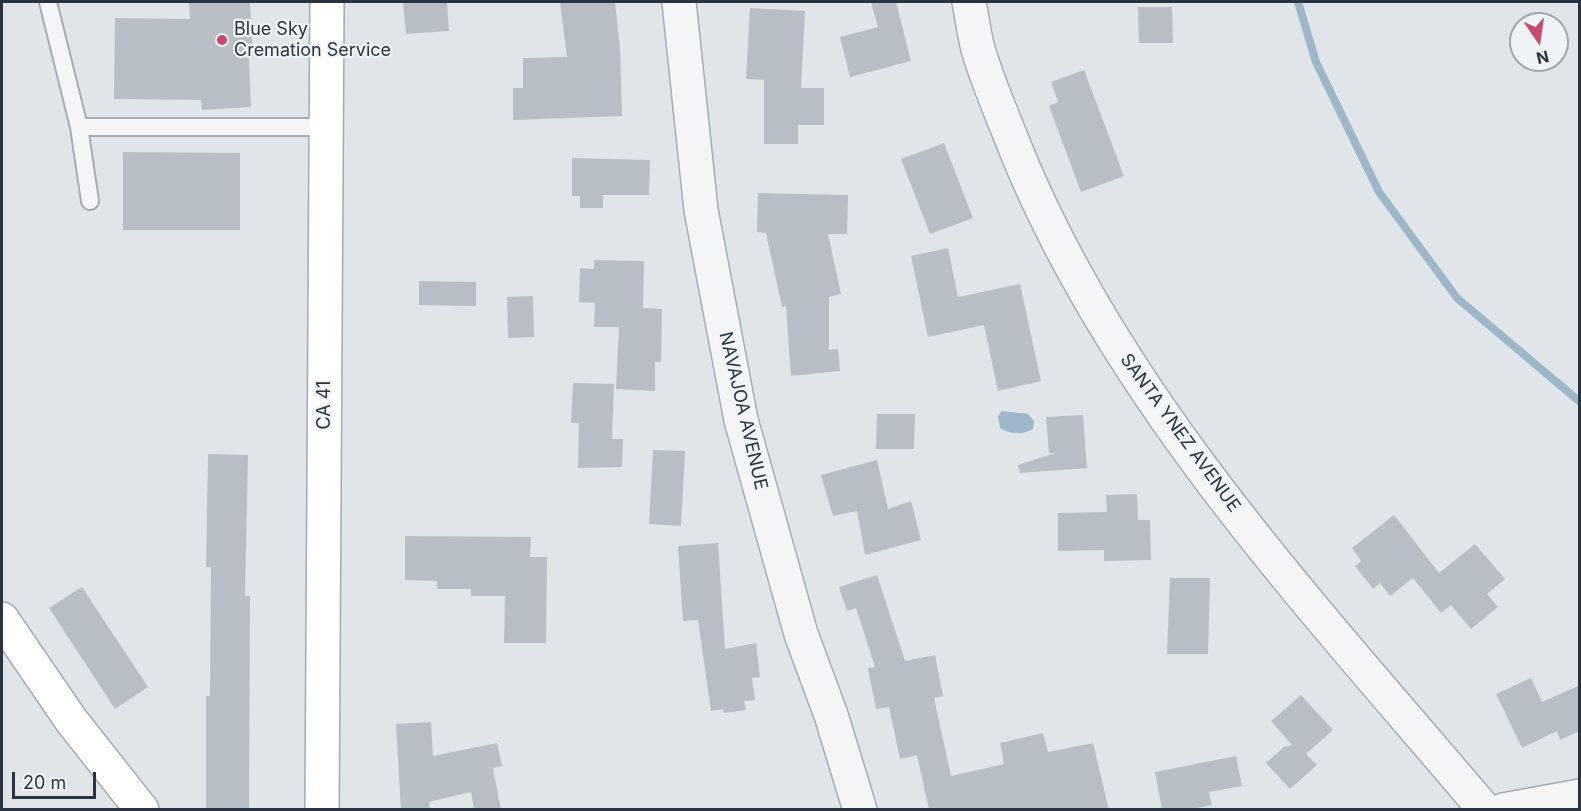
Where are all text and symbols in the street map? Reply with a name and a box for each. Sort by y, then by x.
north arrow [1509,12,1569,72]
place label: Blue Sky Cremation Service [234,19,391,62]
marker: Blue Sky Cremation Service [215,33,229,47]
text: N [1534,46,1551,69]
street label: NAVAJOA AVENUE [714,330,772,492]
street label: SANTA YNEZ AVENUE [1115,350,1245,516]
street label: CA 41 [314,381,336,429]
scale bar [15,760,99,798]
text: 20 m [23,772,66,793]

